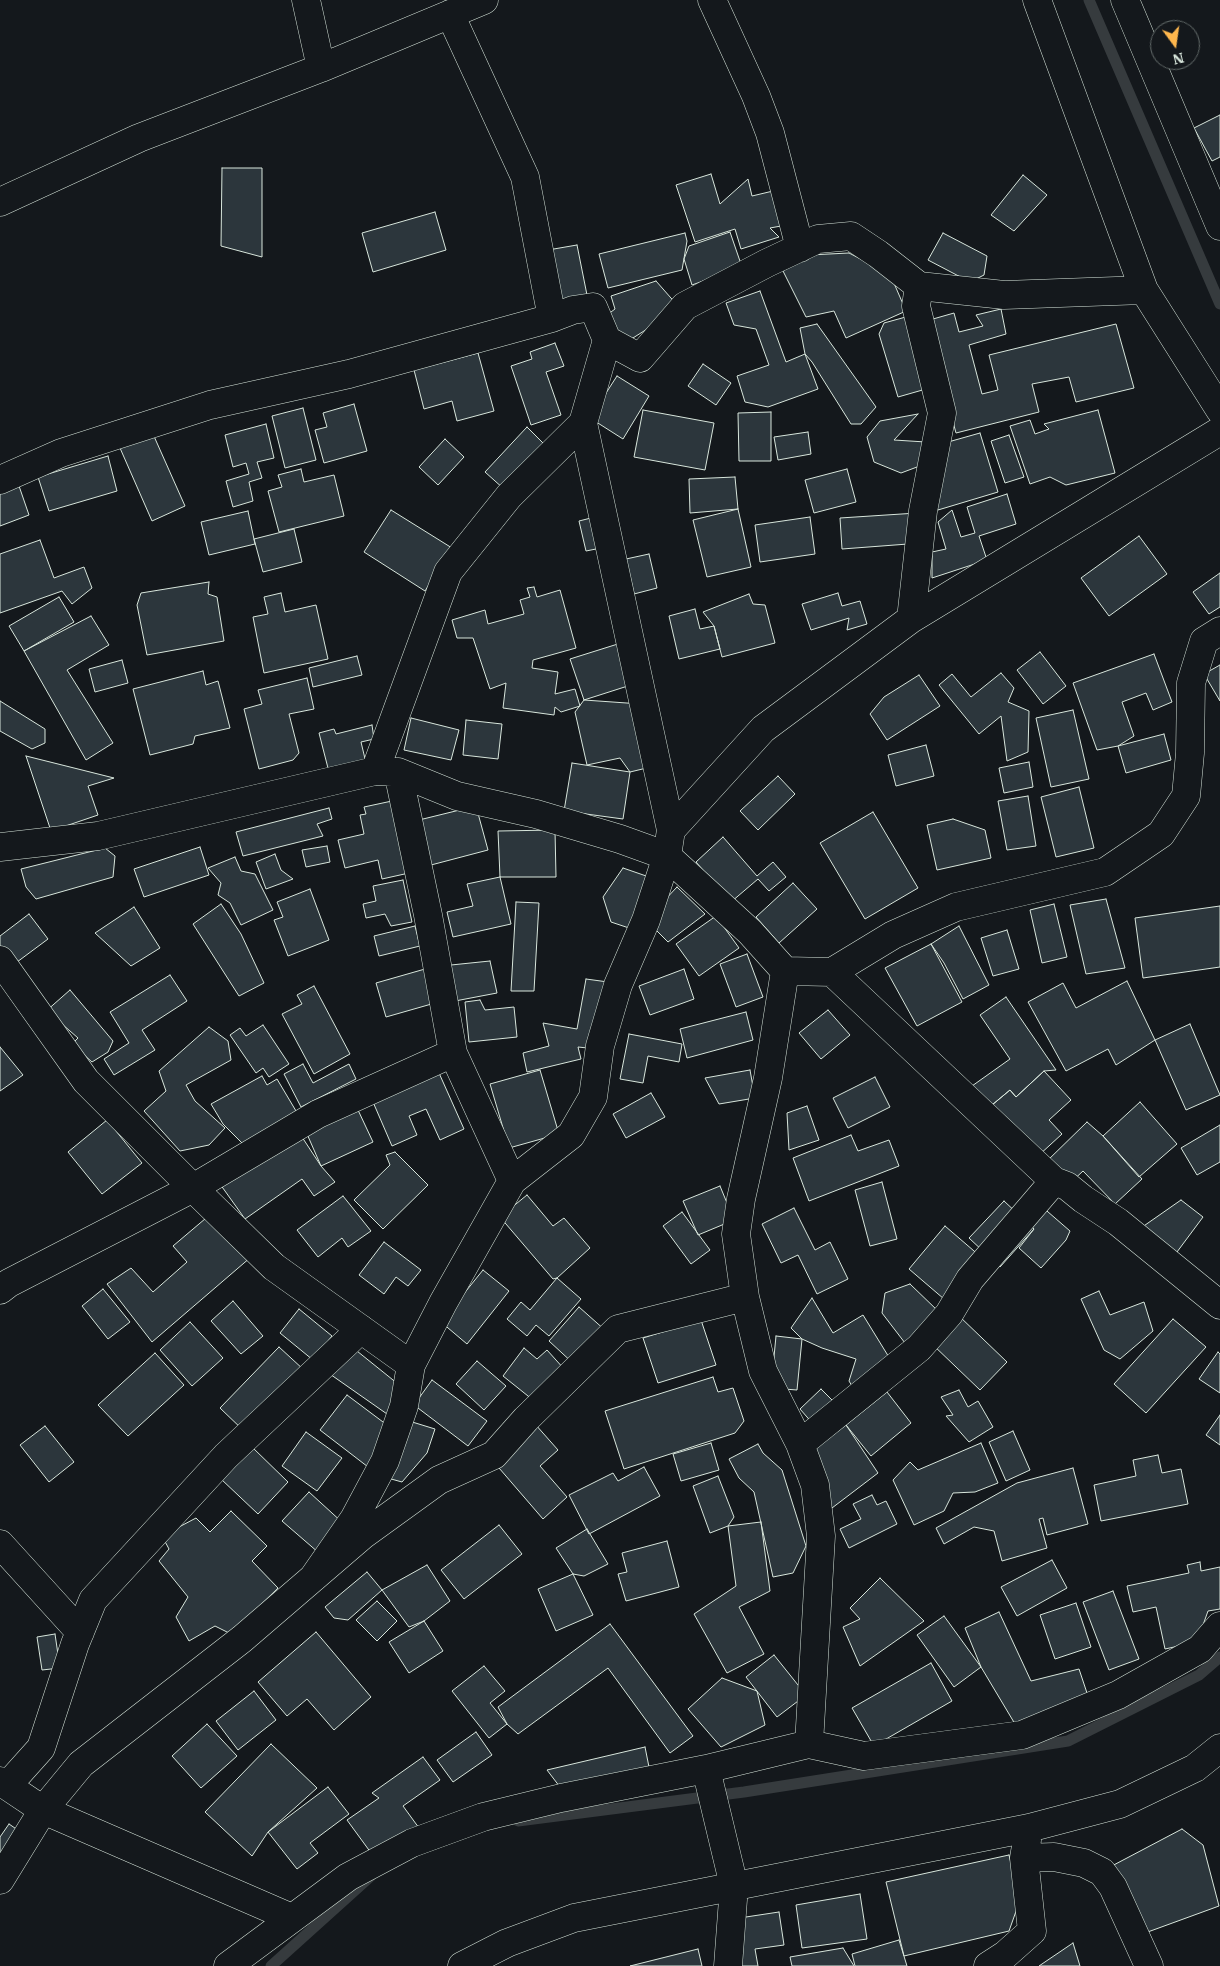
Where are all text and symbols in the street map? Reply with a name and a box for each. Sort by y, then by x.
north arrow [1150,20,1200,70]
text: N [1171,49,1186,69]

